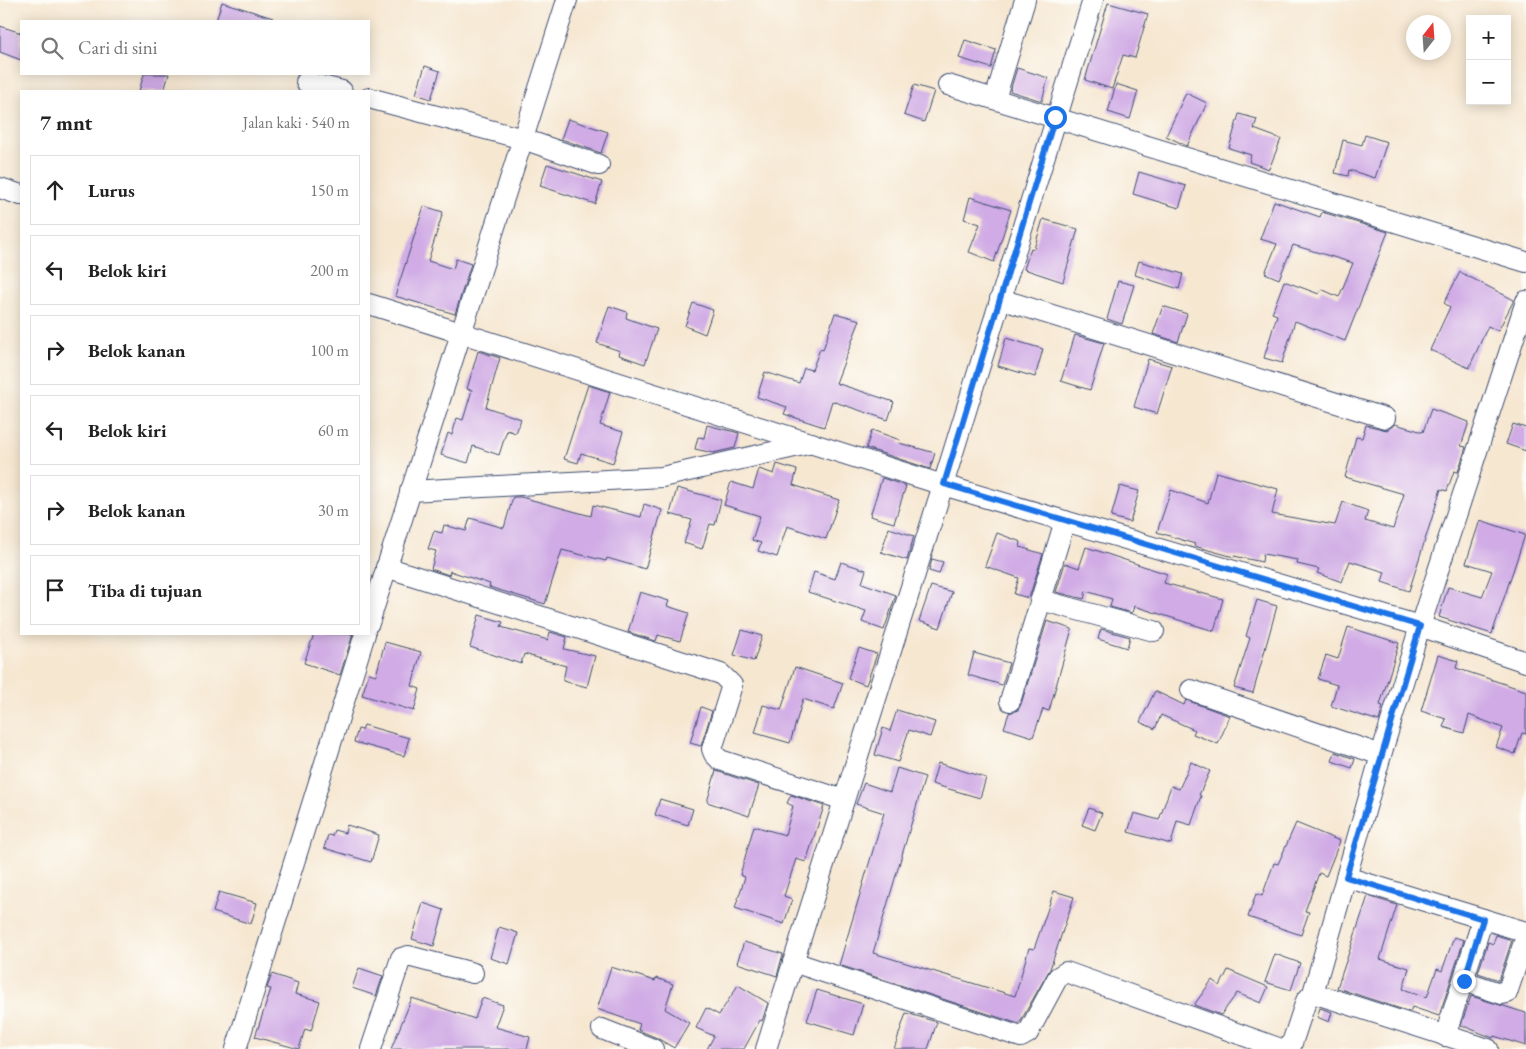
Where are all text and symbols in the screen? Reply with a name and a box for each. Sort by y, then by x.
north arrow [1406,15,1451,60]
map controls [1466,15,1511,105]
button: + [1466,15,1511,60]
search box [20,20,370,75]
icon: search [38,34,66,62]
text: Cari di sini [78,35,157,60]
button: − [1466,60,1511,105]
route start [1044,106,1067,129]
text: 7 mnt [40,109,92,136]
text: Jalan kaki · 540 m [243,112,350,133]
icon: ahead [41,176,69,204]
text: Lurus [88,178,135,203]
text: 150 m [310,180,349,201]
icon: left [41,256,69,284]
text: Belok kiri [88,258,167,283]
text: 200 m [310,260,349,281]
icon: right [41,336,69,364]
text: Belok kanan [88,338,186,363]
text: 100 m [310,340,349,361]
icon: left [41,416,69,444]
text: Belok kiri [88,418,167,443]
text: 60 m [318,420,349,441]
icon: right [41,496,69,524]
text: Belok kanan [88,498,186,523]
text: 30 m [318,500,349,521]
icon: arrive [41,576,69,604]
text: Tiba di tujuan [88,578,202,603]
route end [1453,970,1476,993]

